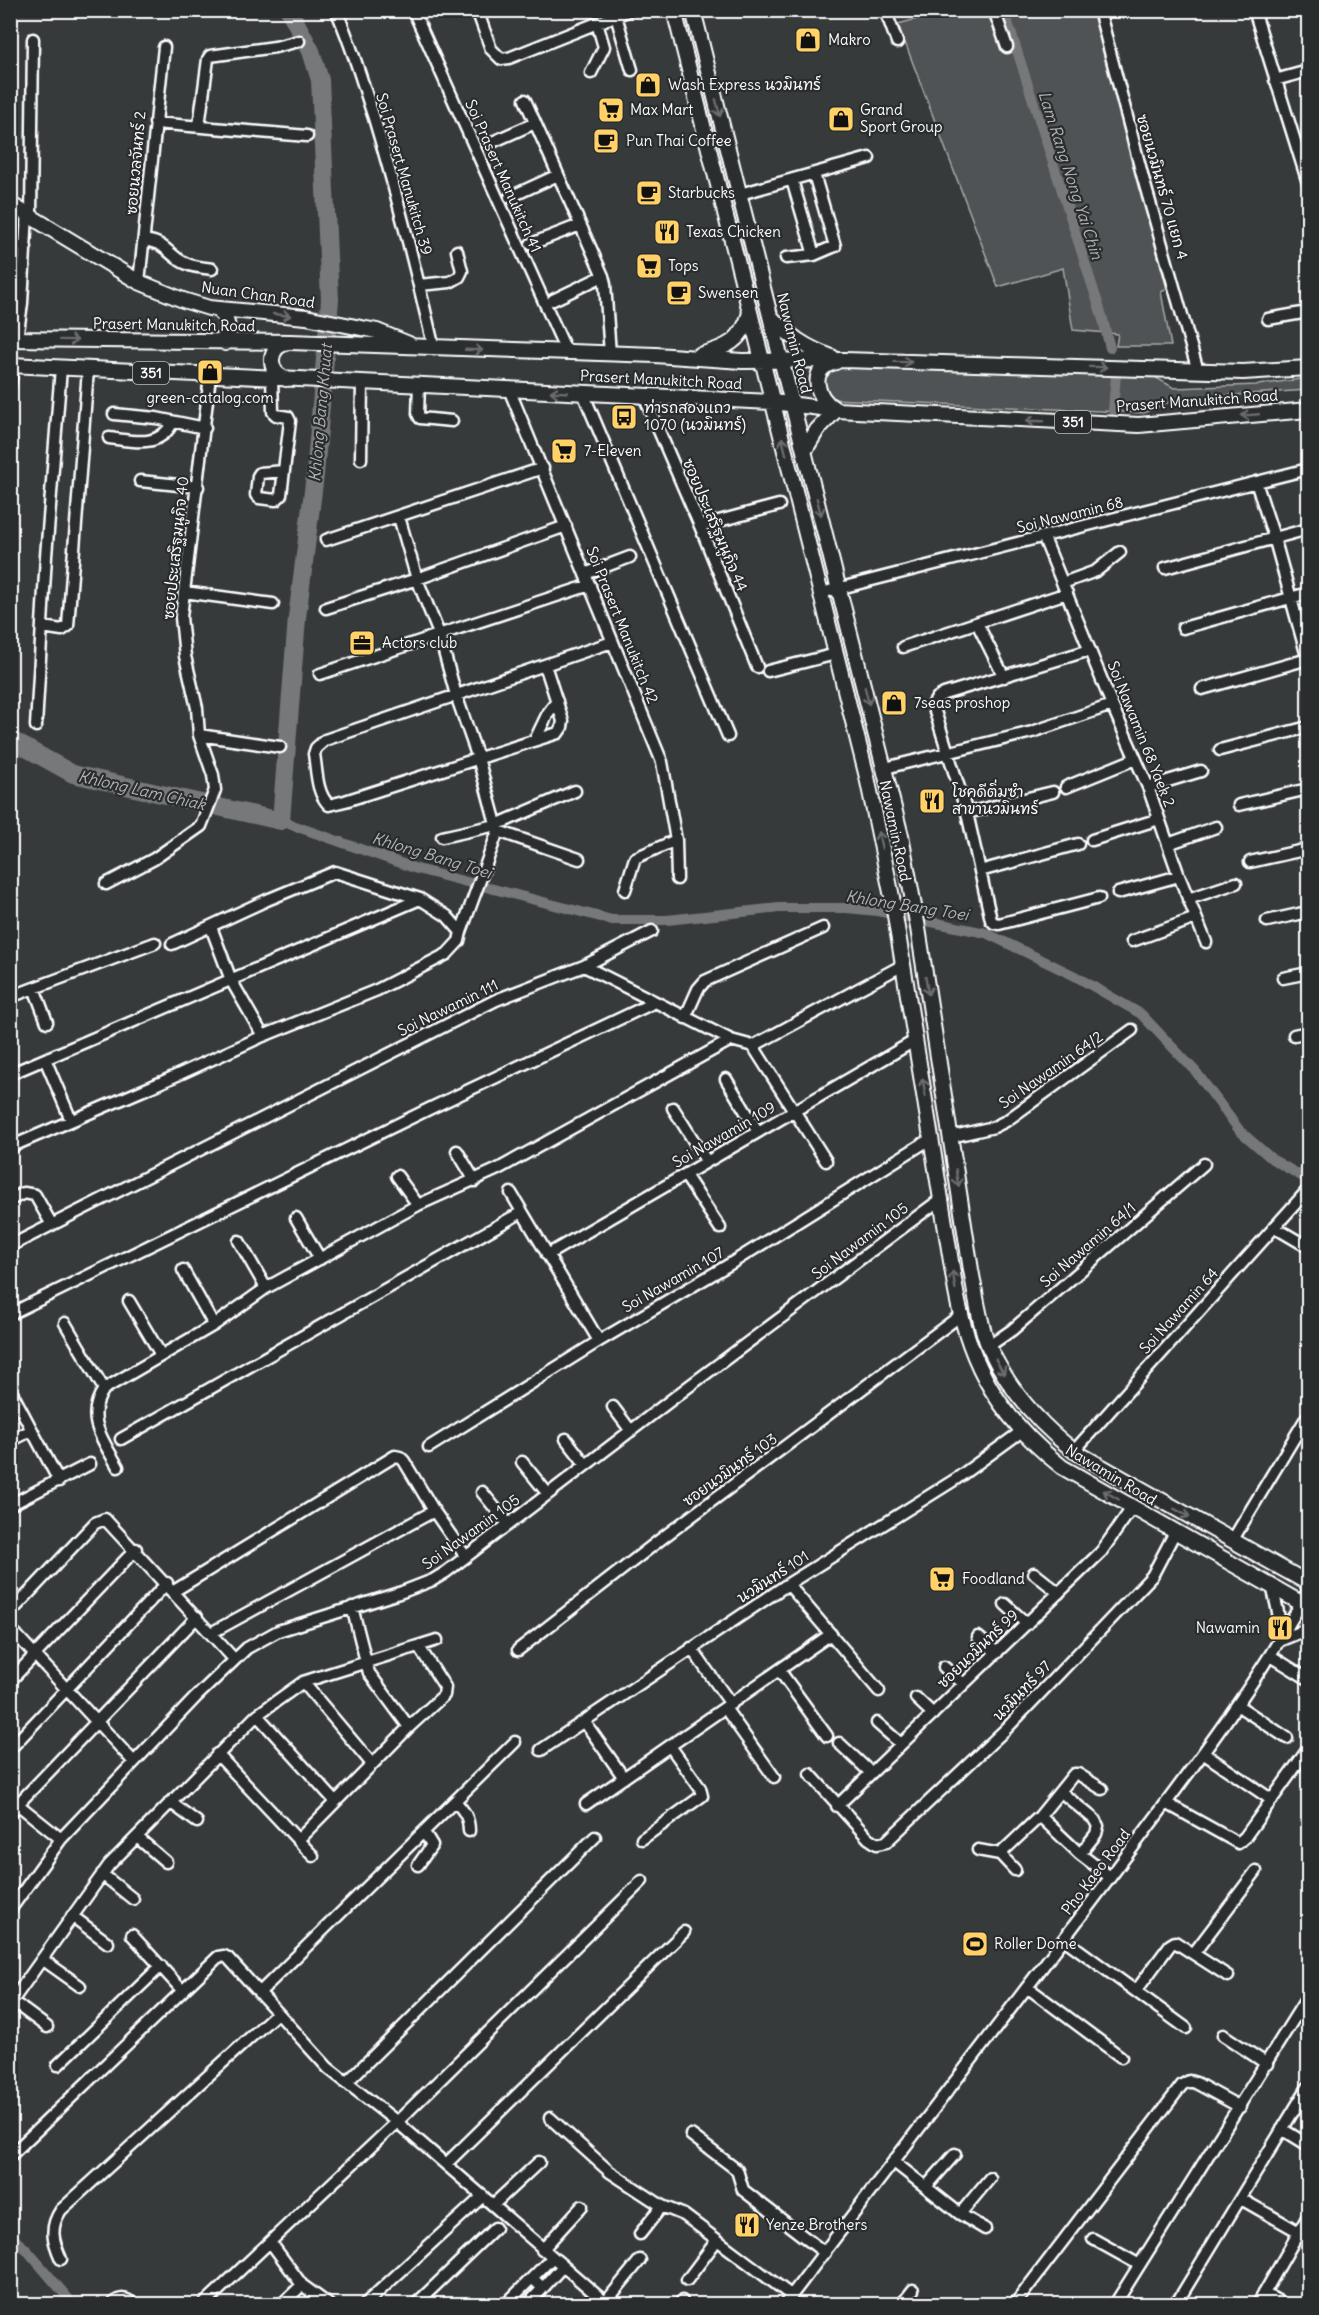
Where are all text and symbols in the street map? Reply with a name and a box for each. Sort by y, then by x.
shop icon: Makro [793,25,823,55]
place label: Makro [828,30,871,49]
shop icon: Wash Express นวมินทร์ [633,70,663,100]
place label: Wash Express นวมินทร์ [668,75,822,94]
water label: Lam Rang Nong Yai Chin [1034,88,1108,262]
street label: Soi Prasert Manukitch 39 [372,91,437,257]
supermarket icon: Max Mart [596,95,626,125]
street label: Soi Prasert Manukitch 41 [461,96,546,255]
one-way arrow [713,98,724,117]
place label: Max Mart [630,100,693,119]
place label: Grand Sport Group [860,100,943,136]
shop icon: Grand Sport Group [826,104,856,134]
street label: ซอยนวลจันทร์ 2 [122,110,150,216]
street label: ซอยนวมินทร์ 70 แยก 4 [1133,112,1192,262]
cafe icon: Pun Thai Coffee [591,126,621,156]
place label: Pun Thai Coffee [626,131,732,150]
cafe icon: Starbucks [634,178,664,208]
place label: Starbucks [668,183,735,202]
restaurant icon: Texas Chicken [652,217,682,247]
place label: Texas Chicken [686,222,781,241]
supermarket icon: Tops [634,251,664,281]
place label: Tops [668,256,699,275]
street label: Nuan Chan Road [200,277,316,312]
cafe icon: Swensen [664,278,694,308]
place label: Swensen [698,283,759,302]
street label: Nawamin Road [773,291,816,395]
one-way arrow [272,310,292,321]
street label: Prasert Manukitch Road [93,314,255,335]
one-way arrow [58,334,78,346]
water label: Khlong Bang Khuat [304,341,336,483]
one-way arrow [463,344,483,355]
one-way arrow [892,356,912,368]
shop icon: green-catalog.com [195,357,225,387]
one-way arrow [1087,361,1107,373]
road number: 351 [133,362,169,384]
street label: Prasert Manukitch Road [579,366,743,393]
street label: Prasert Manukitch Road [1115,385,1279,416]
one-way arrow [549,386,569,397]
place label: green-catalog.com [146,388,274,407]
place label: ท่ารถสองแถว 1070 (นวมินทร์) [644,398,746,434]
bus stop icon: ท่ารถสองแถว 1070 (นวมินทร์) [609,402,639,432]
one-way arrow [1241,410,1261,421]
road number: 351 [1055,411,1091,433]
one-way arrow [1025,415,1045,426]
supermarket icon: 7-Eleven [549,436,579,466]
one-way arrow [778,437,789,456]
place label: 7-Eleven [584,441,642,460]
street label: ซอยประเสริฐมนูกิจ 44 [677,455,752,595]
street label: ซอยประเสริฐมนูกิจ 40 [159,475,194,621]
street label: Soi Nawamin 68 [1015,492,1125,537]
one-way arrow [813,497,825,516]
street label: Soi Prasert Manukitch 42 [582,544,663,706]
office icon: Actors club [347,628,377,658]
place label: Actors club [382,633,457,652]
street label: Soi Nawamin 68 Yaek 2 [1103,658,1179,810]
one-way arrow [861,686,873,705]
shop icon: 7seas proshop [879,688,909,718]
place label: 7seas proshop [914,693,1010,712]
water label: Khlong Lam Chiak [76,766,209,815]
street label: Nawamin Road [875,778,916,883]
place label: โชคดีติ่มซำ สาขานวมินทร์ [952,779,1039,818]
restaurant icon: โชคดีติ่มซำ สาขานวมินทร์ [917,786,947,816]
water label: Khlong Bang Toei [370,827,496,883]
one-way arrow [874,831,885,850]
water label: Khlong Bang Toei [844,885,972,925]
street label: Soi Nawamin 111 [394,975,501,1040]
one-way arrow [921,975,932,995]
street label: Soi Nawamin 64/2 [995,1027,1106,1113]
one-way arrow [918,1078,929,1097]
street label: Soi Nawamin 109 [669,1097,779,1172]
one-way arrow [952,1168,963,1188]
street label: Soi Nawamin 105 [808,1198,912,1283]
street label: Soi Nawamin 64/1 [1036,1198,1139,1291]
street label: Soi Nawamin 107 [618,1243,727,1316]
street label: Soi Nawamin 64 [1135,1264,1222,1358]
one-way arrow [949,1270,960,1290]
one-way arrow [995,1358,1007,1375]
street label: ซอยนวมินทร์ 103 [679,1429,781,1510]
street label: Nawamin Road [1062,1440,1160,1509]
one-way arrow [1103,1489,1120,1501]
street label: Soi Nawamin 105 [418,1490,523,1573]
one-way arrow [1173,1507,1190,1519]
street label: นวมินทร์ 101 [733,1546,812,1607]
supermarket icon: Foodland [927,1564,957,1594]
place label: Foodland [962,1569,1025,1588]
street label: ซอยนวมินทร์ 99 [933,1605,1022,1692]
restaurant icon: Nawamin [1265,1613,1295,1643]
place label: Nawamin [1196,1618,1260,1637]
street label: นวมินทร์ 97 [988,1657,1055,1725]
street label: Pho Kaeo Road [1057,1825,1134,1918]
sports icon: Roller Dome [960,1929,990,1959]
place label: Roller Dome [994,1934,1077,1953]
restaurant icon: Yenze Brothers [732,2210,762,2240]
place label: Yenze Brothers [766,2215,868,2234]

